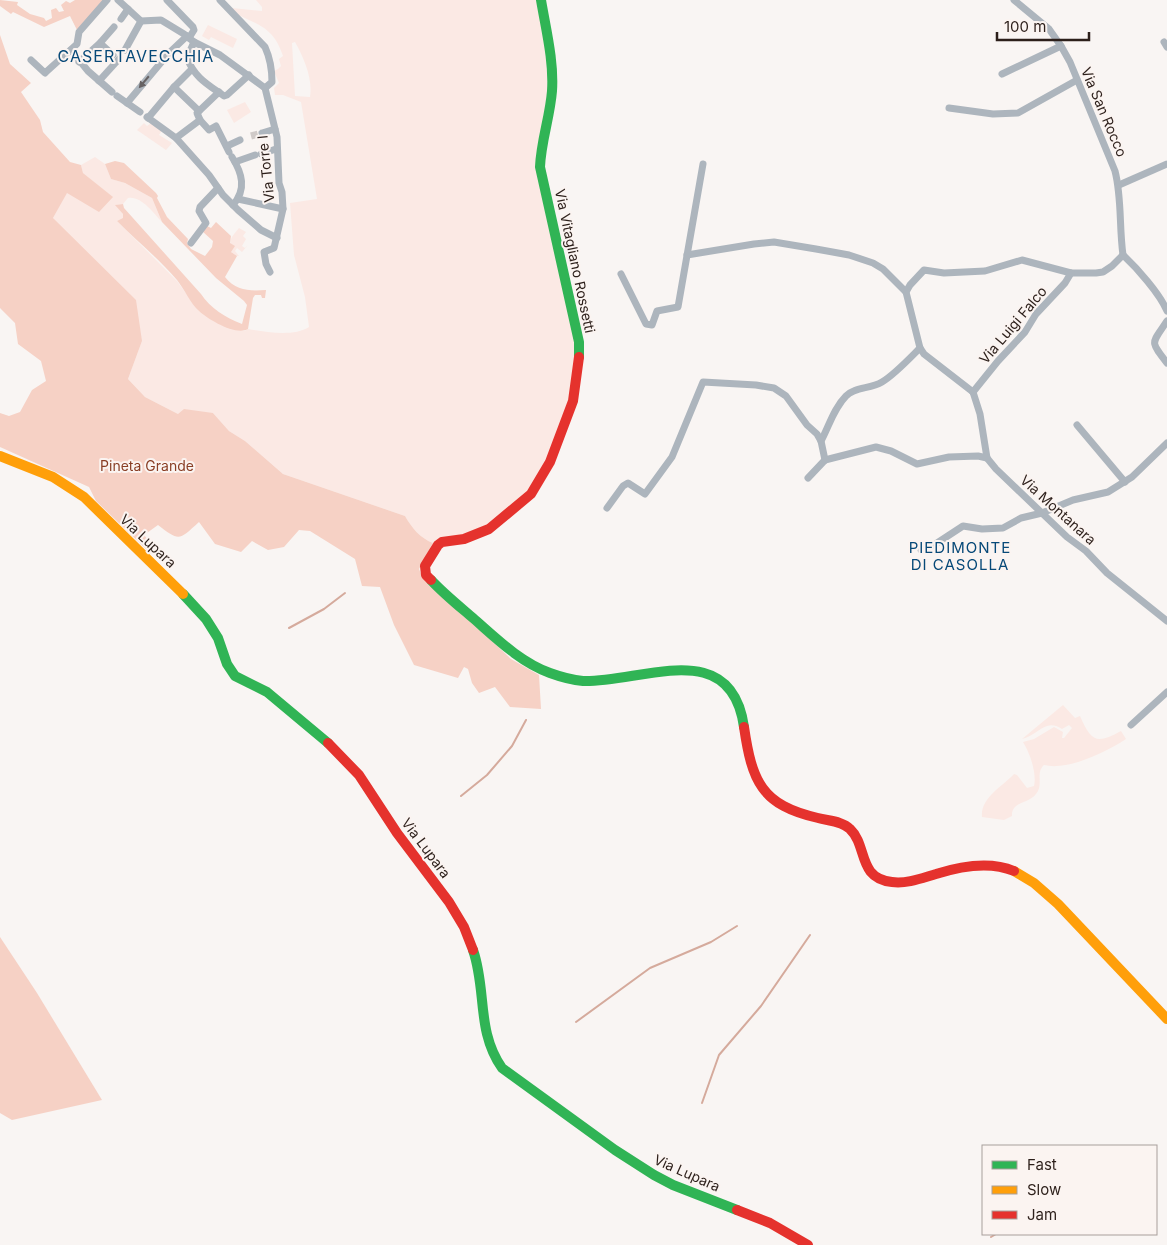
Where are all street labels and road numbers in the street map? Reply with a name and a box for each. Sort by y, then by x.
street label: Via San Rocco [1078,65,1131,159]
street label: Via Torre I [254,135,277,204]
street label: Via Vitagliano Rossetti [552,187,599,334]
street label: Via Luigi Falco [975,282,1050,367]
street label: Via Montanara [1017,471,1100,548]
street label: Via Lupara [117,510,180,571]
street label: Via Lupara [398,814,454,881]
street label: Via Lupara [651,1150,723,1195]

